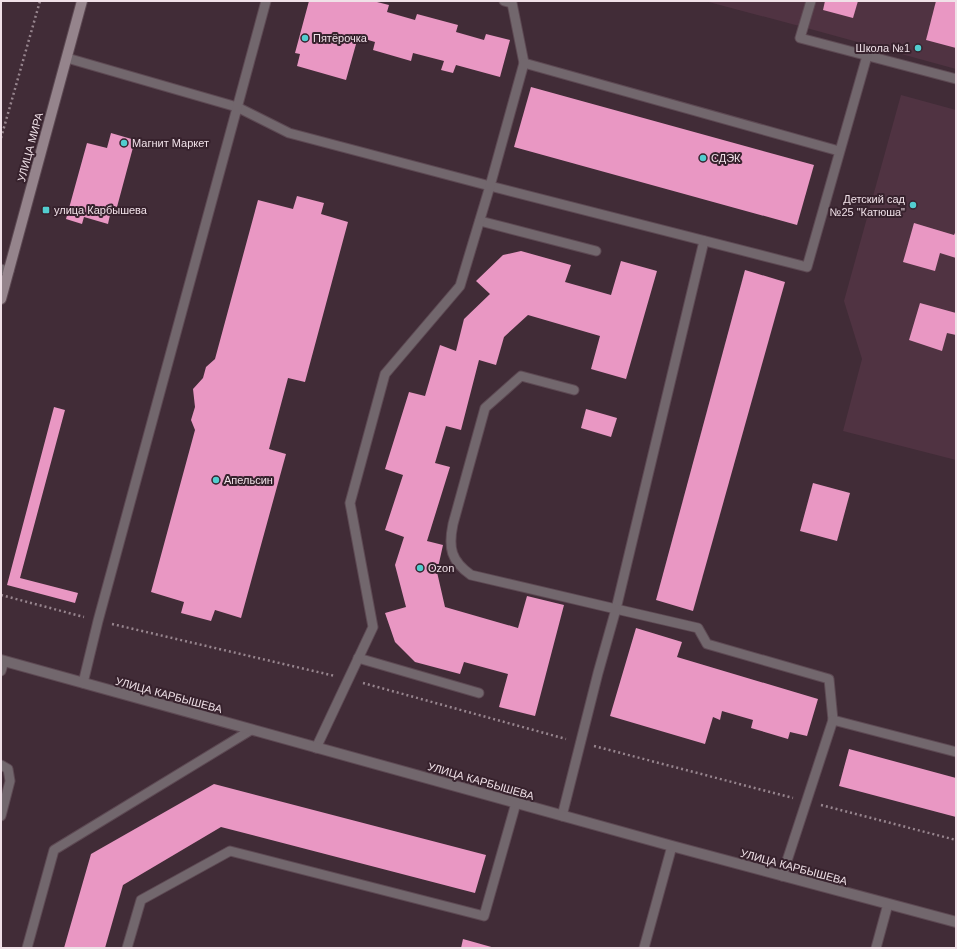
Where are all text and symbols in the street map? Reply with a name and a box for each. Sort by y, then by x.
place label: Пятёрочка [313,32,368,44]
marker: Пятёрочка [300,33,310,43]
place label: Школа №1 [856,42,910,54]
marker: Школа №1 [913,43,923,53]
street label: УЛИЦА МИРА [15,110,45,183]
place label: Магнит Маркет [132,137,209,149]
marker: Магнит Маркет [119,138,129,148]
place label: СДЭК [711,152,741,164]
marker: СДЭК [698,153,708,163]
place label: Детский сад №25 "Катюша" [830,193,906,218]
marker: Детский сад №25 "Катюша" [908,200,918,210]
place label: улица Карбышева [54,204,148,216]
marker: улица Карбышева [41,205,51,215]
place label: Апельсин [224,474,273,486]
marker: Апельсин [211,475,221,485]
place label: Ozon [428,562,454,574]
marker: Ozon [415,563,425,573]
street label: УЛИЦА КАРБЫШЕВА [114,675,224,715]
street label: УЛИЦА КАРБЫШЕВА [426,760,536,802]
street label: УЛИЦА КАРБЫШЕВА [739,847,849,887]

